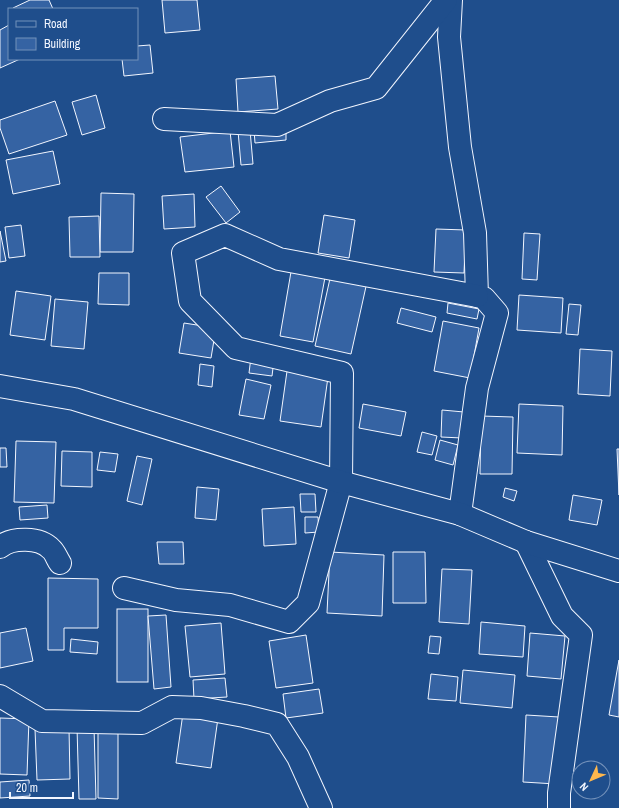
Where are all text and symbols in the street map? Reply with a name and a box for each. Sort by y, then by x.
legend [8,8,138,60]
text: Road [44,16,68,32]
text: Building [44,36,81,52]
north arrow [571,760,611,800]
scale bar [10,774,73,800]
text: 20 m [16,780,38,796]
text: N [577,780,591,794]

